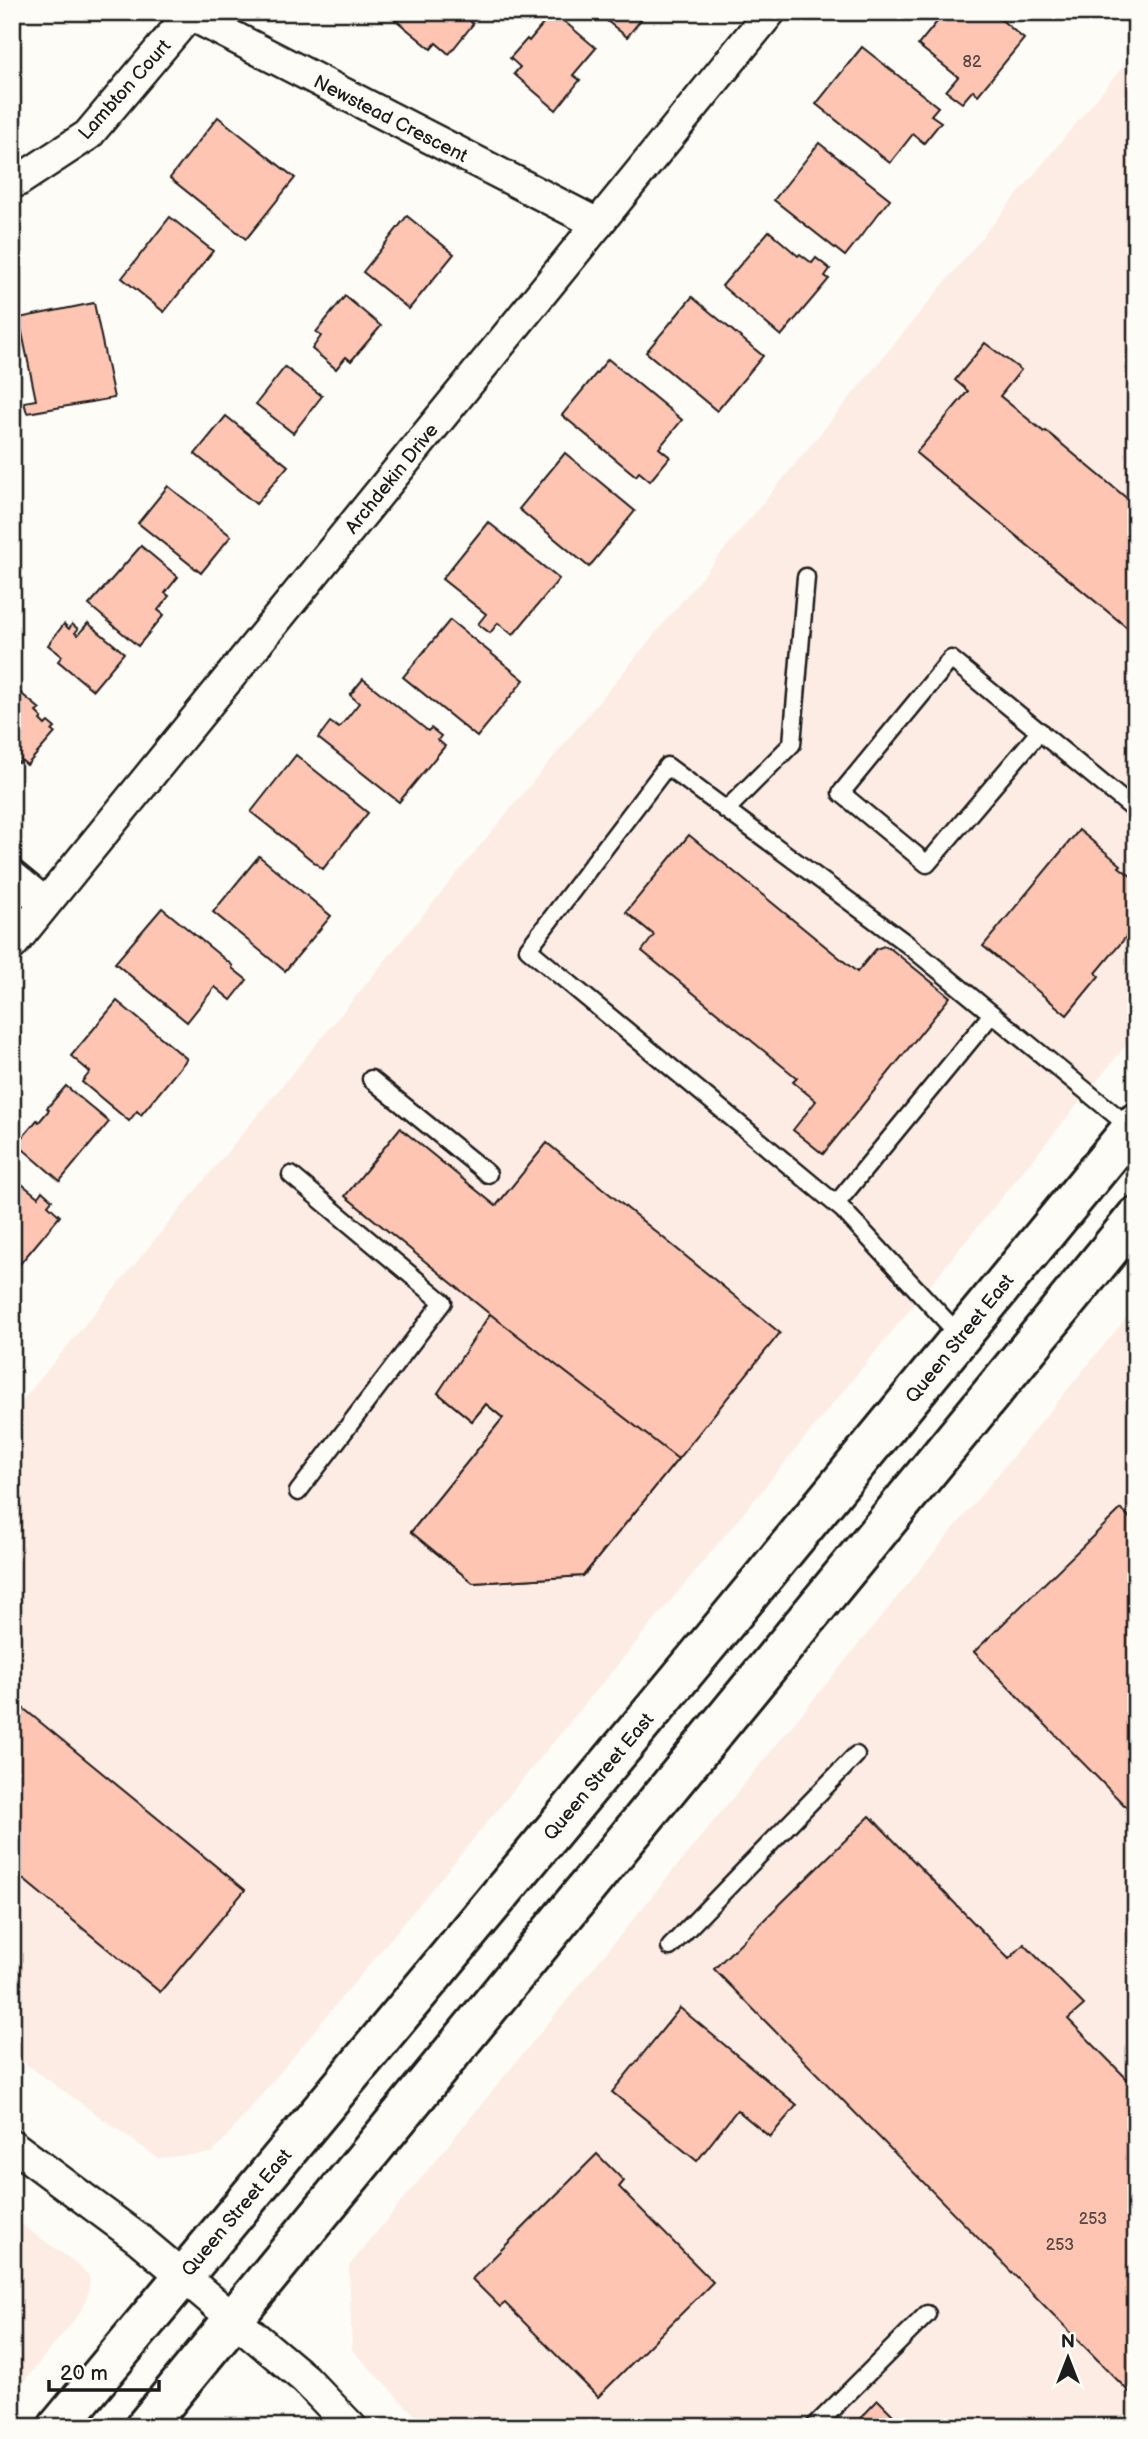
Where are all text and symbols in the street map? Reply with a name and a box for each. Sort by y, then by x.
street label: Lambton Court [74,35,176,145]
house number: 82 [963,53,982,72]
street label: Newstead Crescent [310,71,471,168]
street label: Archdekin Drive [341,419,444,539]
street label: Queen Street East [901,1270,1019,1408]
street label: Queen Street East [539,1708,659,1845]
street label: Queen Street East [177,2144,297,2281]
house number: 253 [1079,2210,1107,2229]
house number: 253 [1046,2236,1074,2255]
north arrow [1032,2324,1102,2394]
text: N [1061,2331,1075,2354]
scale bar [49,2348,159,2392]
text: 20 m [60,2361,108,2386]

